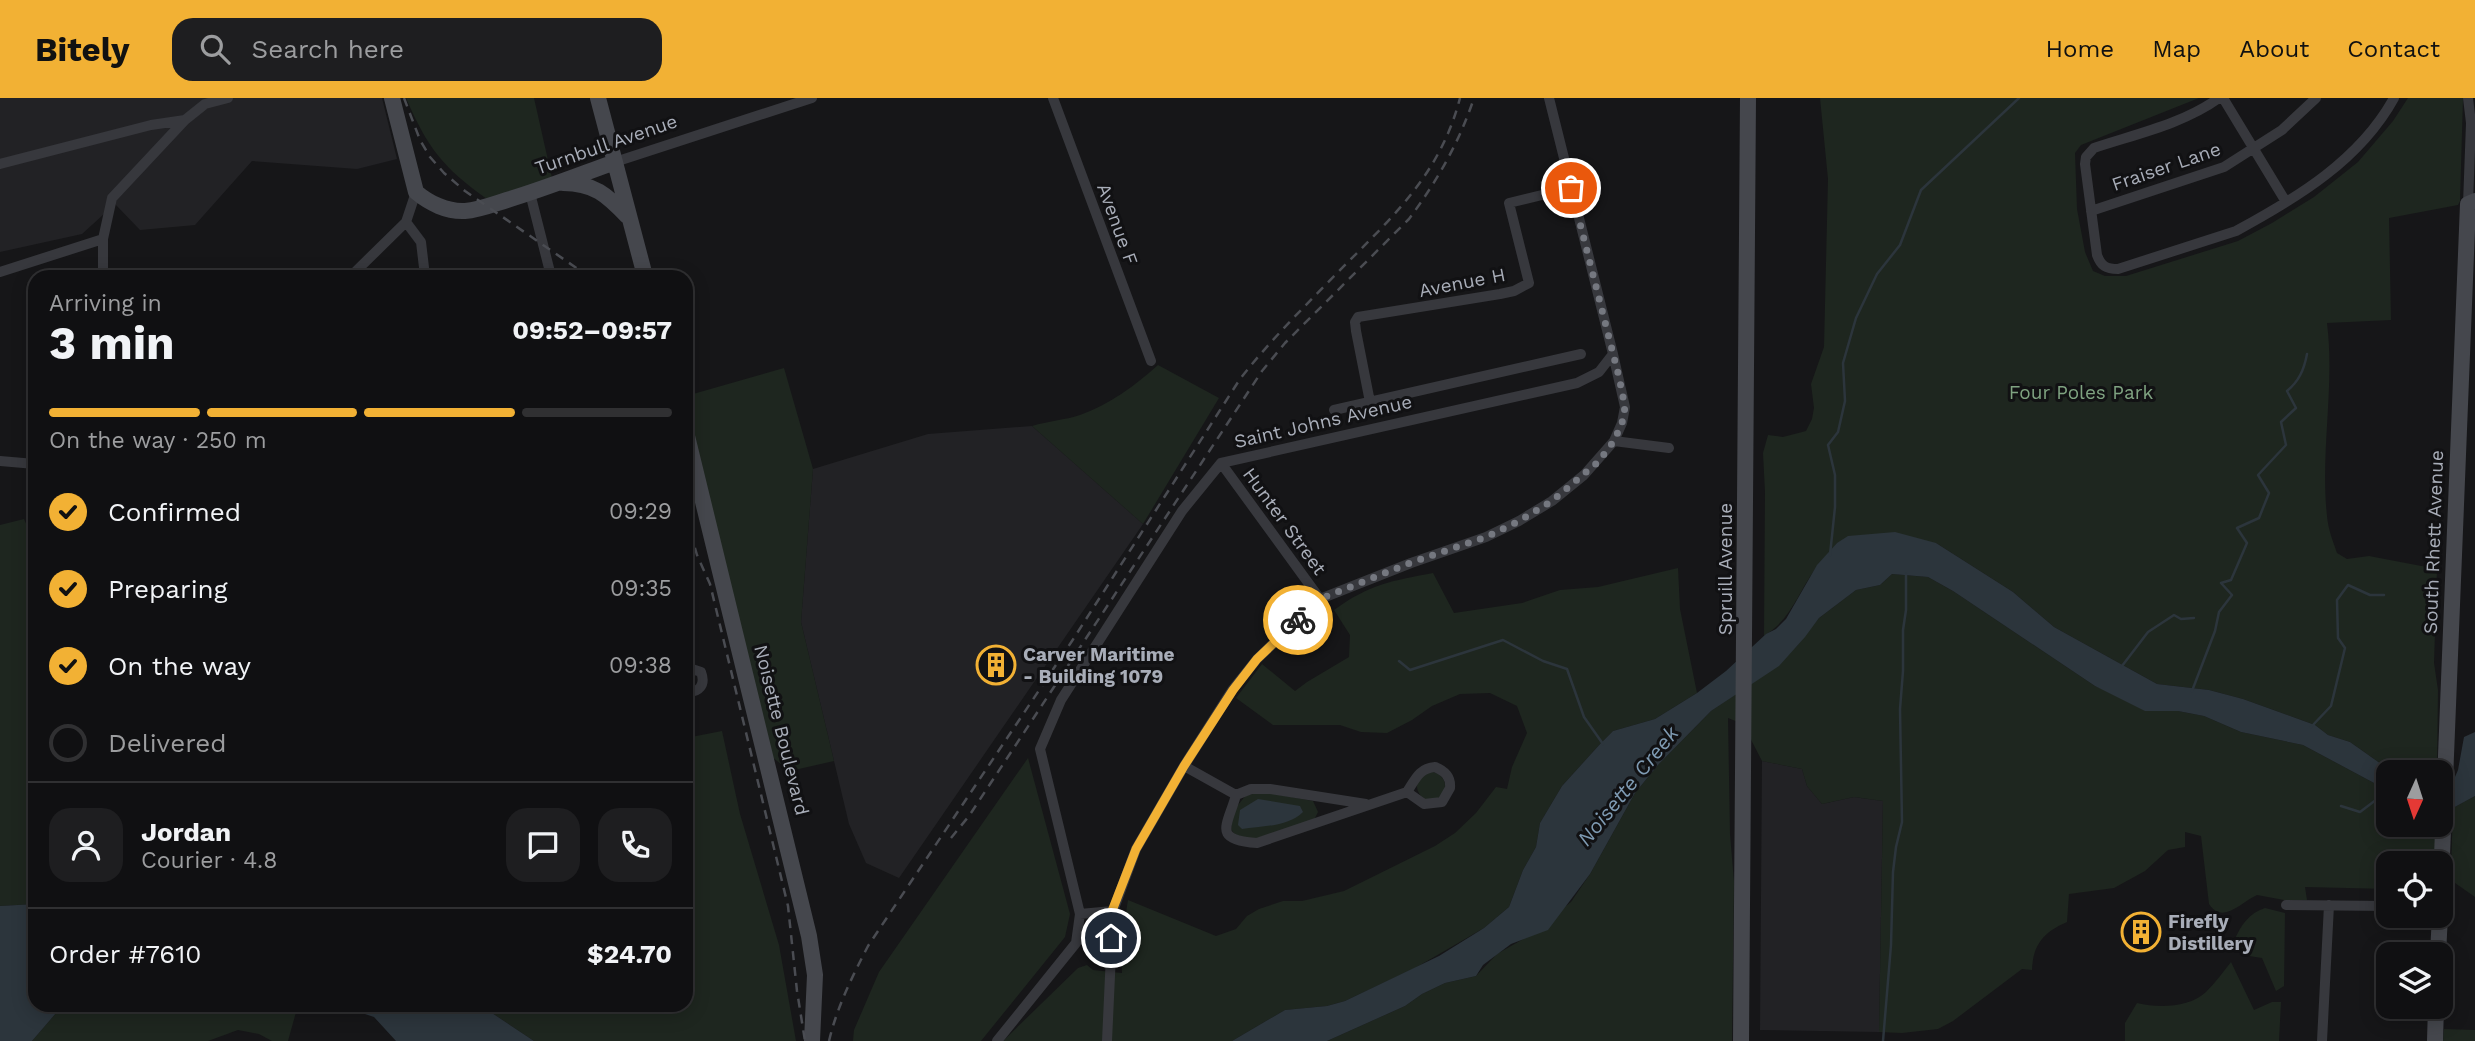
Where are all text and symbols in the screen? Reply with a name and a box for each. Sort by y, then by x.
search box [172,18,662,81]
text: Bitely [35,30,130,69]
icon: search [196,30,234,68]
text: Search here [252,34,404,64]
text: Home [2046,35,2114,63]
text: Map [2152,35,2201,63]
text: About [2239,35,2309,63]
text: Contact [2347,35,2440,63]
street label: Turnbull Avenue [532,109,680,180]
street label: Fraiser Lane [2109,137,2224,196]
pin [1541,158,1601,218]
icon: bag [1552,169,1590,207]
street label: Avenue F [1092,180,1143,268]
street label: Avenue H [1417,263,1507,302]
text: Arriving in [49,290,162,317]
text: 09:52–09:57 [512,315,672,345]
text: 3 min [49,316,175,370]
park label: Four Poles Park [2009,381,2153,404]
street label: Saint Johns Avenue [1232,390,1414,453]
text: On the way · 250 m [49,427,267,454]
street label: South Rhett Avenue [2419,450,2448,634]
street label: Hunter Street [1238,463,1331,579]
icon: check [49,493,87,531]
text: Confirmed [108,497,241,527]
text: 09:29 [609,498,672,525]
street label: Spruill Avenue [1714,503,1737,635]
icon: check [49,570,87,608]
text: Preparing [108,574,228,604]
text: 09:35 [610,575,672,602]
courier [1263,585,1333,655]
icon: bike [1279,601,1317,639]
street label: Noisette Boulevard [749,642,814,818]
place label: Carver Maritime - Building 1079 [1023,643,1175,688]
building icon: Carver Maritime - Building 1079 [975,644,1017,686]
icon: check [49,647,87,685]
text: On the way [108,651,251,681]
text: 09:38 [609,652,672,679]
water label: Noisette Creek [1572,720,1684,851]
text: Delivered [108,728,227,758]
north arrow [2376,760,2454,836]
map controls [2376,760,2453,1019]
button: person [49,808,123,882]
button: chat [506,808,580,882]
button: phone [598,808,672,882]
text: Jordan [141,817,231,847]
text: Courier · 4.8 [141,847,277,874]
button: locate [2376,851,2453,928]
pin [1081,908,1141,968]
place label: Firefly Distillery [2168,910,2254,955]
building icon: Firefly Distillery [2120,911,2162,953]
icon: home [1092,919,1130,957]
text: Order #7610 [49,939,202,969]
text: $24.70 [587,939,672,969]
button: layers [2376,942,2453,1019]

